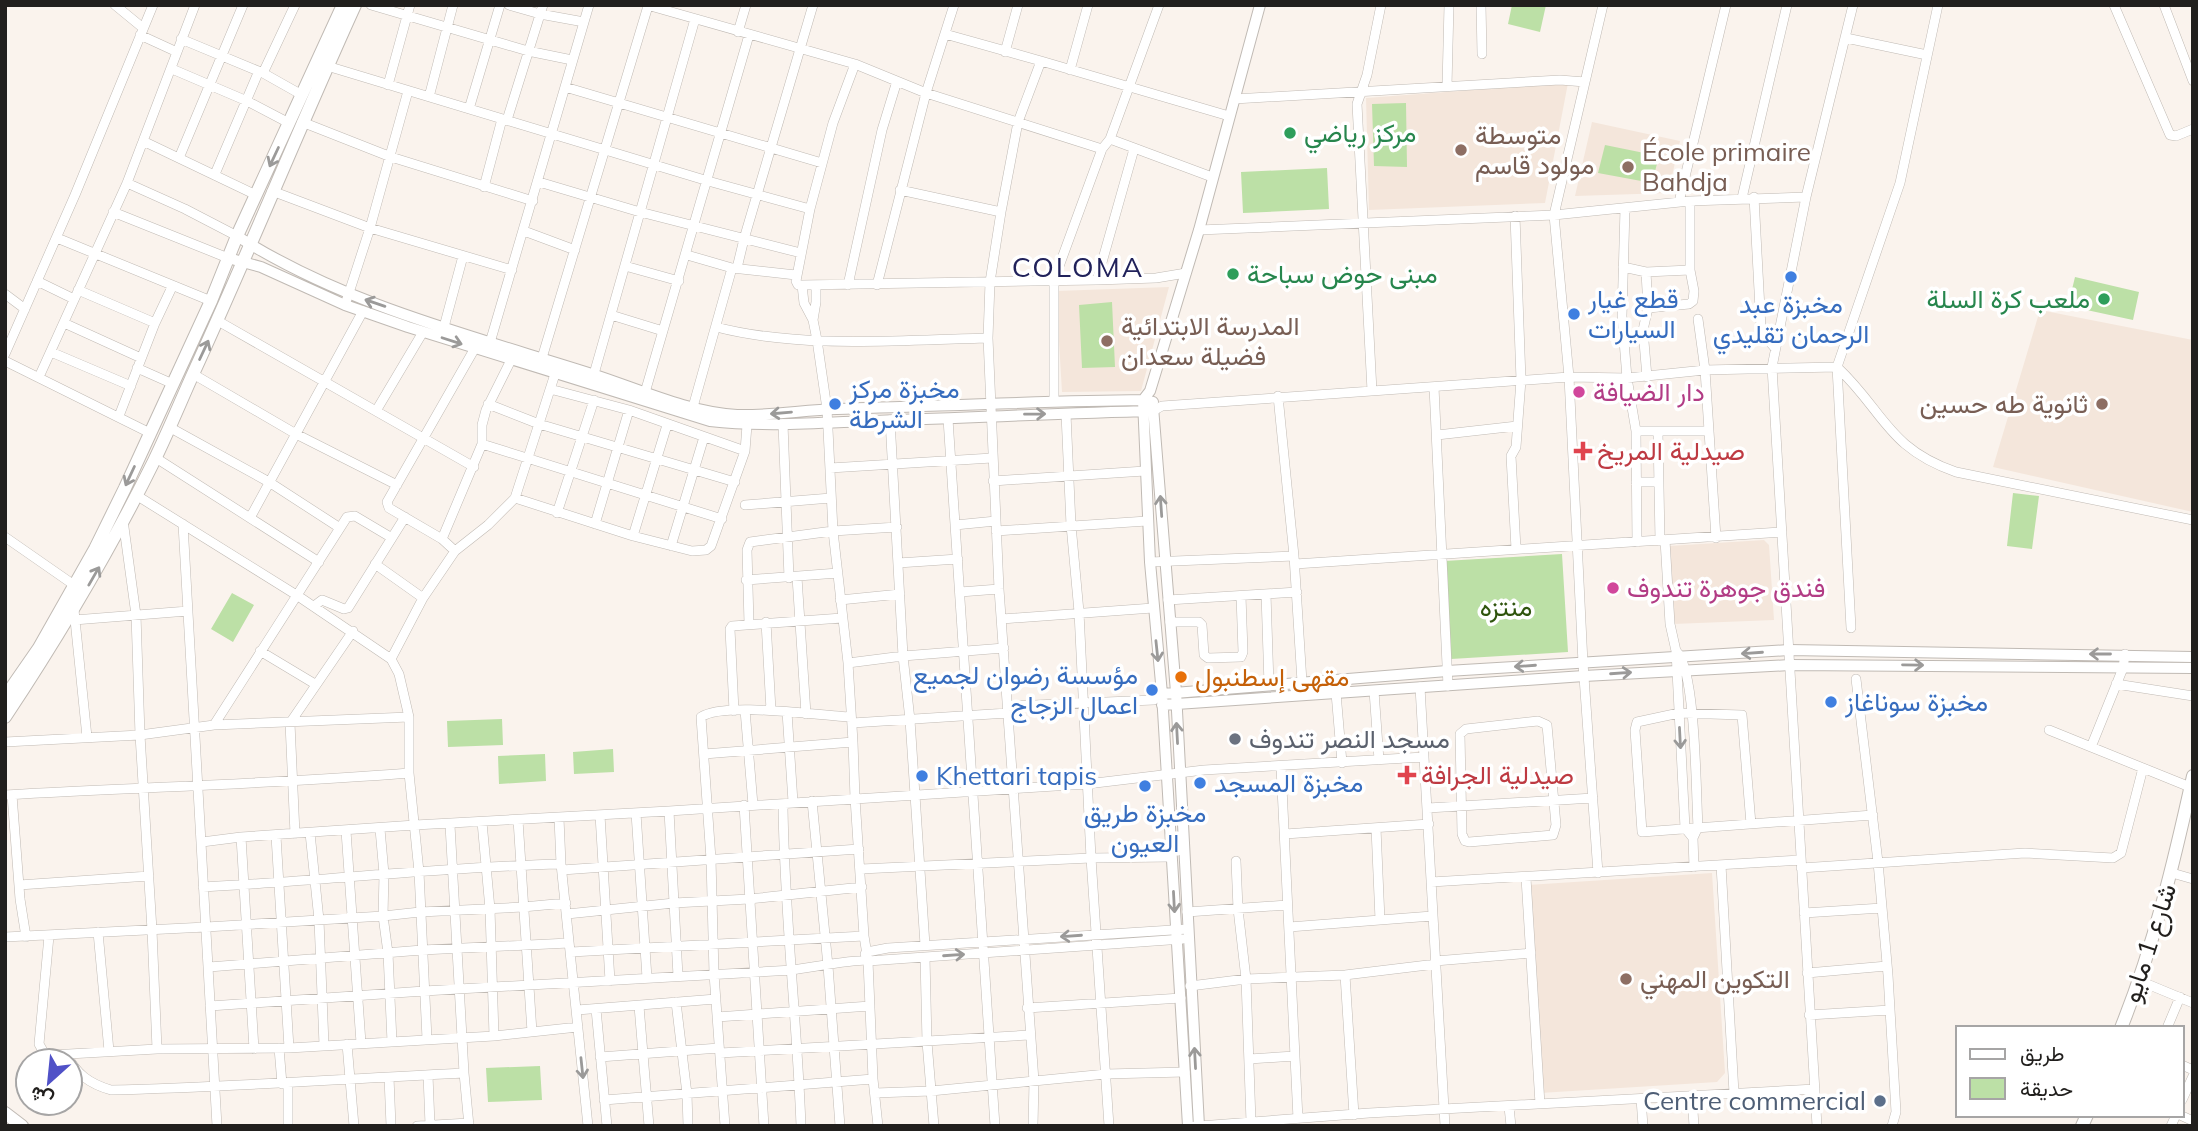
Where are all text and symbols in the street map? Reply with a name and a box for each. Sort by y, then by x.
place label: مركز رياضي [1304,116,1416,154]
place label: متوسطة مولود قاسم [1475,118,1594,182]
marker: مركز رياضي [1282,125,1298,141]
place label: École primaire Bahdja [1642,135,1811,198]
marker: متوسطة مولود قاسم [1453,142,1469,158]
one-way arrow [267,145,280,167]
marker: École primaire Bahdja [1620,159,1636,175]
district label: COLOMA [1012,249,1144,284]
place label: مبنى حوض سباحة [1247,257,1438,290]
marker: مبنى حوض سباحة [1225,266,1241,282]
marker: مخبزة عبد الرحمان تقليدي [1783,269,1799,285]
place label: قطع غيار السيارات [1587,282,1679,345]
place label: ملعب كرة السلة [1926,282,2090,315]
place label: مخبزة عبد الرحمان تقليدي [1713,287,1869,355]
marker: ملعب كرة السلة [2096,291,2112,307]
one-way arrow [364,296,386,308]
marker: قطع غيار السيارات [1566,306,1582,322]
place label: المدرسة الابتدائية فضيلة سعدان [1121,309,1299,372]
marker: المدرسة الابتدائية فضيلة سعدان [1099,333,1115,349]
one-way arrow [441,336,463,348]
one-way arrow [198,340,211,361]
place label: مخبزة مركز الشرطة [848,372,960,435]
place label: دار الضيافة [1593,375,1705,408]
marker: دار الضيافة [1571,384,1587,400]
place label: ثانوية طه حسين [1920,387,2088,420]
marker: مخبزة مركز الشرطة [827,396,843,412]
marker: ثانوية طه حسين [2094,396,2110,412]
one-way arrow [770,406,793,419]
one-way arrow [1023,408,1046,421]
place label: صيدلية المريخ [1597,434,1745,469]
marker: صيدلية المريخ [1575,443,1591,459]
one-way arrow [123,465,137,486]
one-way arrow [1154,495,1167,518]
one-way arrow [88,566,101,587]
place label: فندق جوهرة تندوف [1627,571,1826,604]
marker: فندق جوهرة تندوف [1605,580,1621,596]
park label: منتزه [1480,590,1532,623]
one-way arrow [1151,639,1164,661]
one-way arrow [1742,647,1764,660]
one-way arrow [2089,647,2112,661]
place label: مؤسسة رضوان لجميع اعمال الزجاج [913,658,1138,723]
one-way arrow [1901,658,1924,672]
place label: مقهى إسطنبول [1195,660,1349,694]
one-way arrow [1514,660,1537,673]
one-way arrow [1610,667,1633,680]
marker: مقهى إسطنبول [1173,669,1189,685]
marker: مؤسسة رضوان لجميع اعمال الزجاج [1144,682,1160,698]
place label: مخبزة سوناغاز [1844,685,1988,718]
marker: مخبزة سوناغاز [1823,694,1839,710]
one-way arrow [1171,721,1184,744]
place label: مسجد النصر تندوف [1249,722,1450,755]
one-way arrow [1674,727,1687,750]
marker: مسجد النصر تندوف [1227,731,1243,747]
place label: صيدلية الجرافة [1421,758,1574,791]
place label: Khettari tapis [936,759,1097,792]
place label: مخبزة المسجد [1214,766,1363,799]
marker: صيدلية الجرافة [1399,767,1415,783]
marker: Khettari tapis [914,768,930,784]
marker: مخبزة المسجد [1192,775,1208,791]
marker: مخبزة طريق العيون [1137,778,1153,794]
place label: مخبزة طريق العيون [1084,796,1206,859]
street label: شارع 1 مايو [2114,879,2185,1007]
one-way arrow [1167,890,1180,913]
one-way arrow [1060,930,1083,943]
one-way arrow [943,948,966,961]
place label: التكوين المهني [1640,962,1790,1000]
marker: التكوين المهني [1618,971,1634,987]
legend [1956,1026,2184,1117]
text: طريق [2020,1040,2065,1067]
north arrow [14,1047,84,1117]
one-way arrow [1188,1047,1201,1069]
one-way arrow [576,1056,589,1079]
text: حديقة [2020,1075,2073,1101]
text: ش [26,1081,57,1113]
place label: Centre commercial [1643,1084,1866,1117]
marker: Centre commercial [1872,1093,1888,1109]

